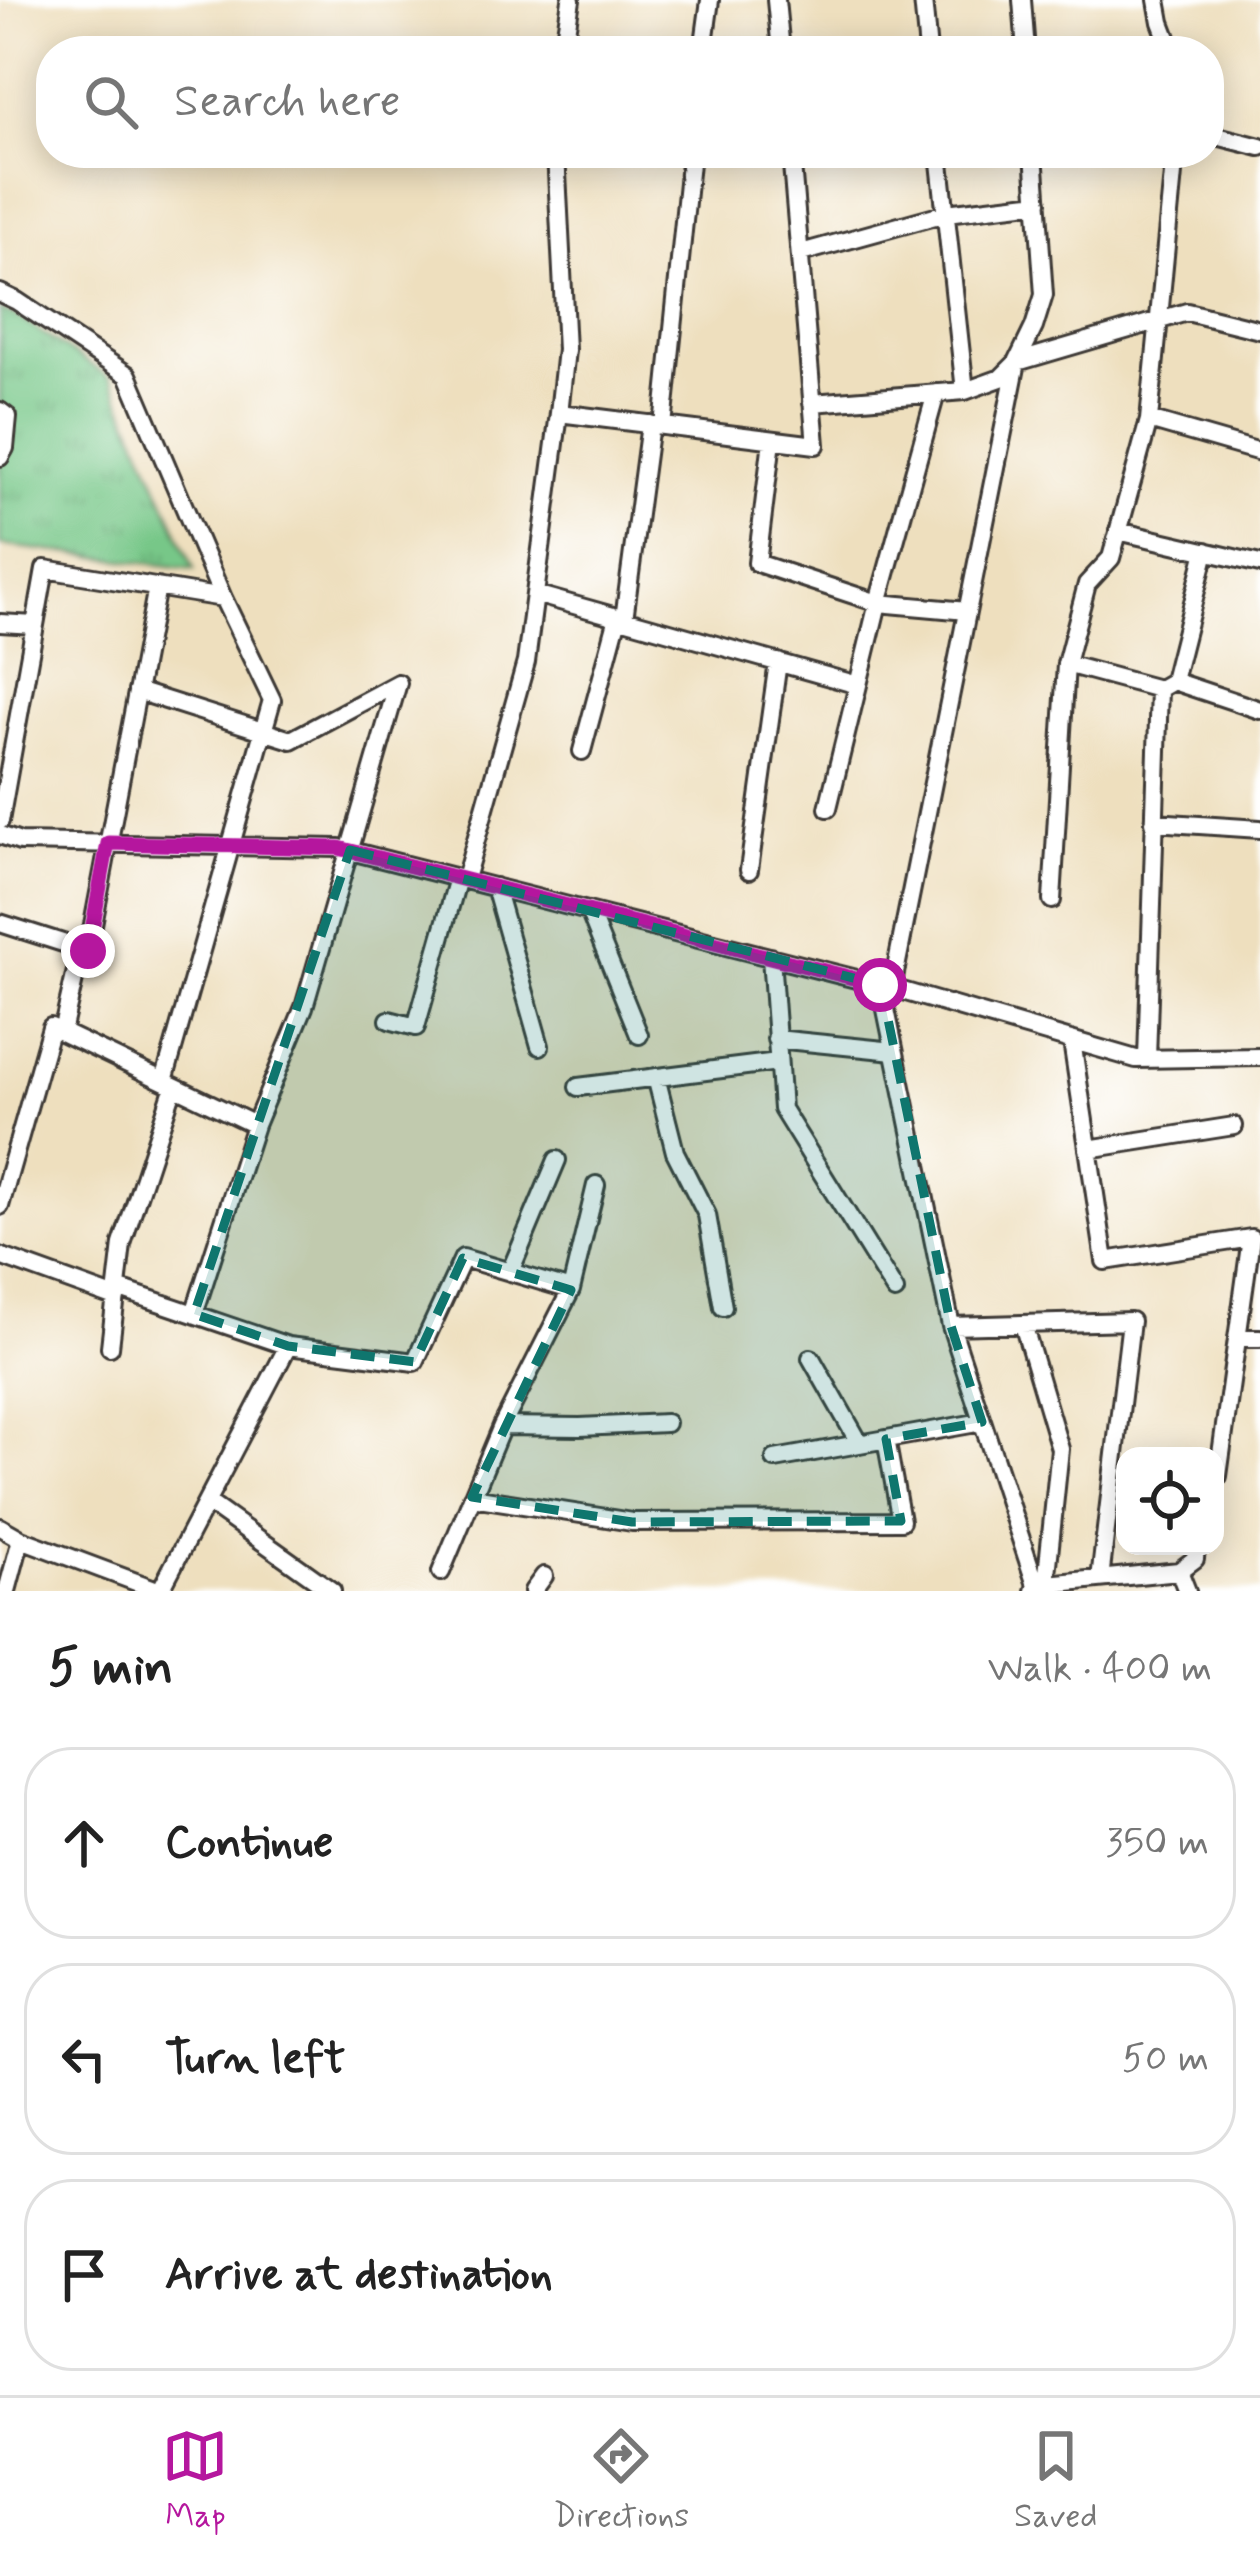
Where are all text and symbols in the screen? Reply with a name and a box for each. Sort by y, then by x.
search box [36,36,1224,168]
icon: search [78,69,144,135]
text: Search here [174,73,401,132]
route end [61,924,115,978]
route start [853,958,907,1012]
map controls [1116,1447,1224,1555]
button: locate [1116,1447,1224,1555]
text: 5 min [48,1636,173,1702]
text: Walk · 400 m [988,1644,1212,1695]
icon: ahead [51,1810,117,1876]
text: Continue [165,1814,333,1873]
text: 350 m [1106,1818,1209,1869]
icon: left [51,2026,117,2092]
text: Turn left [165,2030,345,2089]
text: 50 m [1122,2034,1209,2085]
icon: arrive [51,2242,117,2308]
text: Arrive at destination [165,2246,553,2305]
tab: Map [162,2423,228,2539]
tab: Directions [553,2423,689,2539]
tab: Saved [1014,2423,1098,2539]

